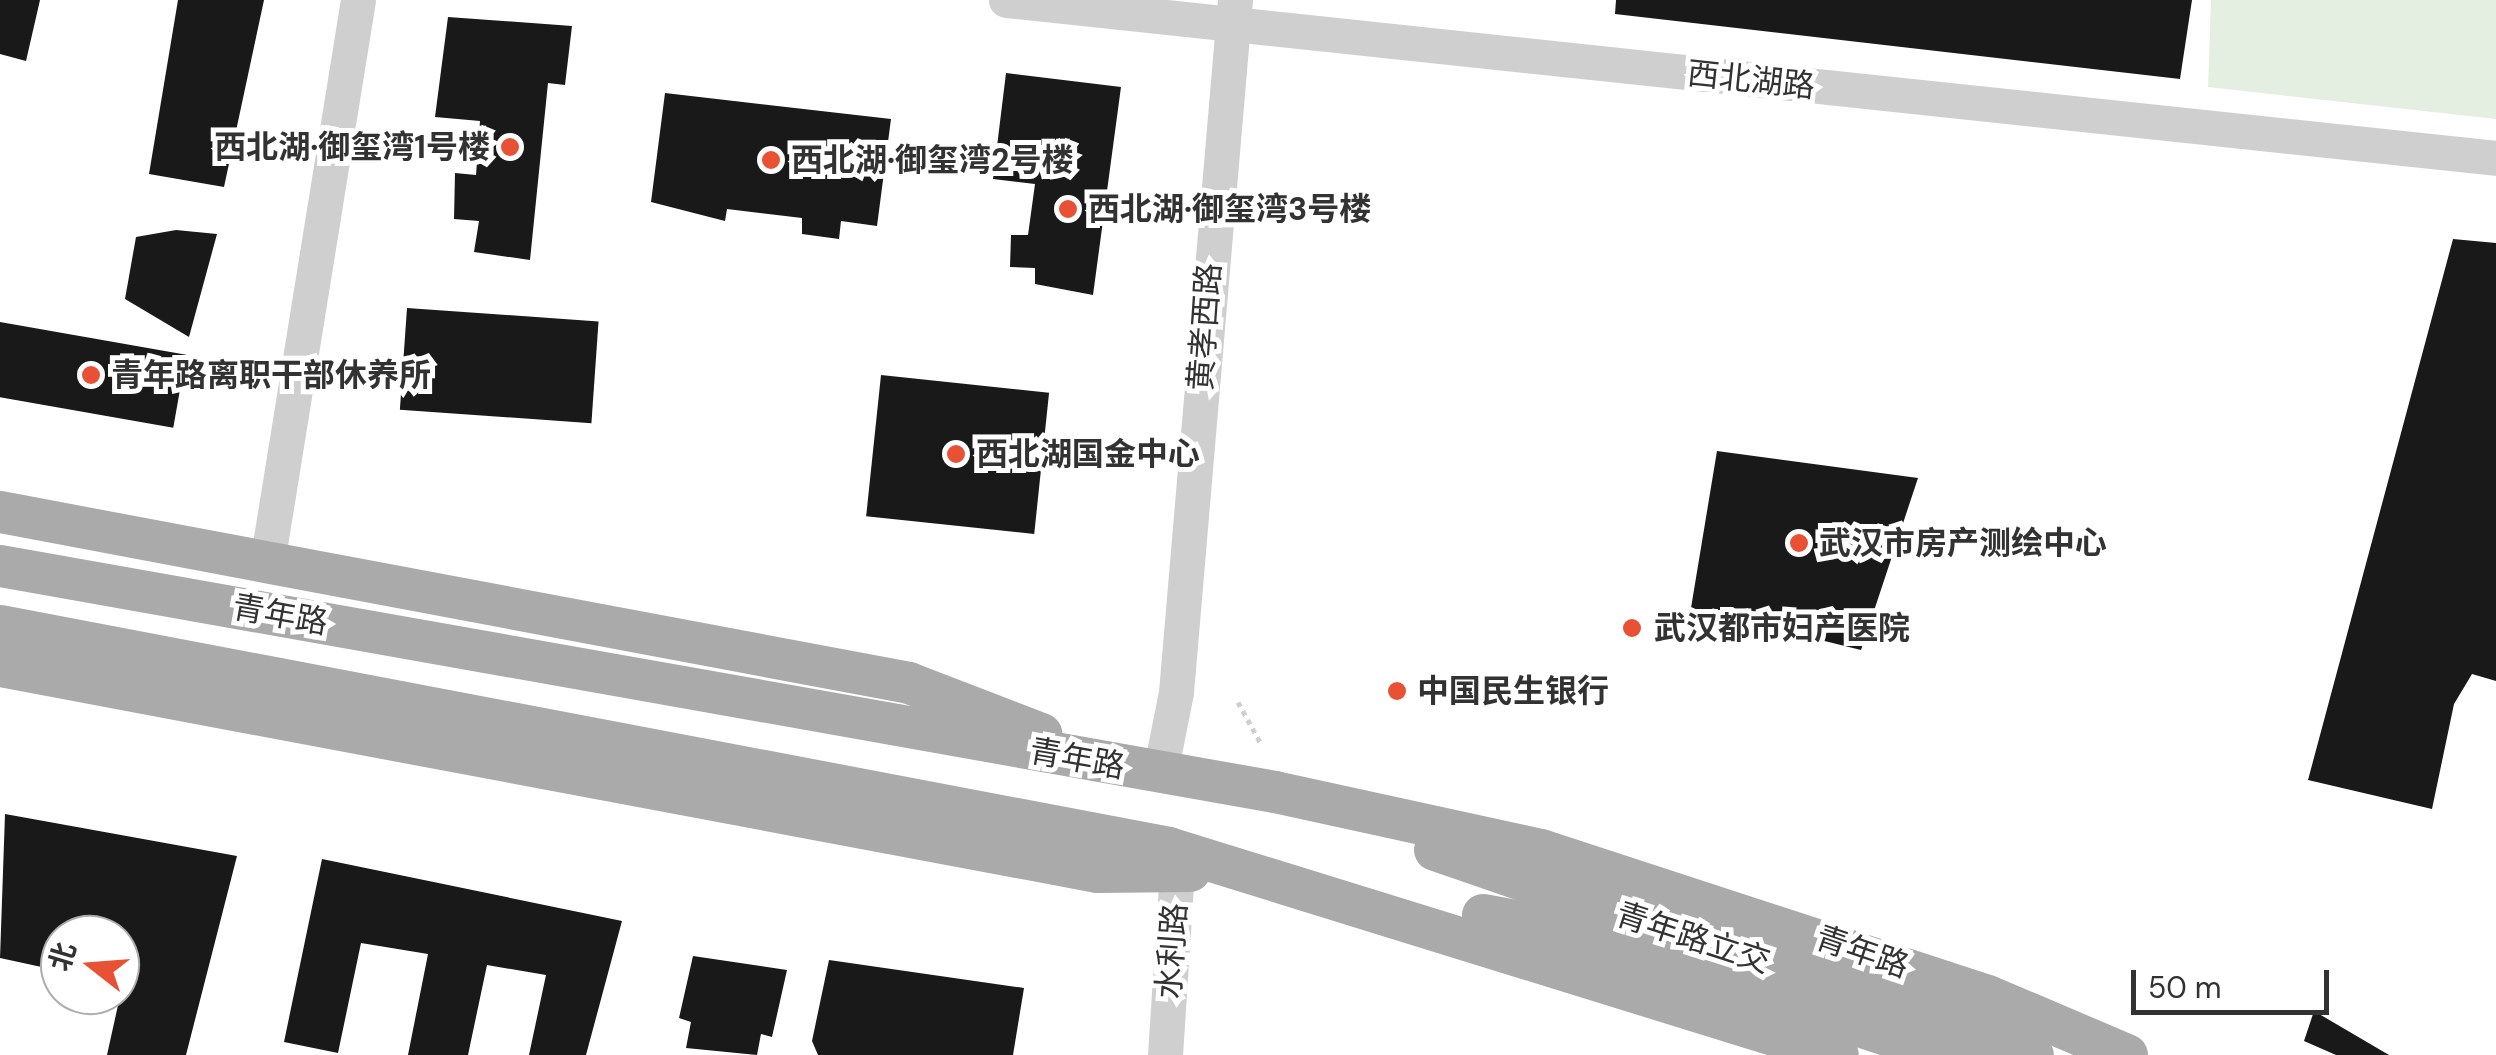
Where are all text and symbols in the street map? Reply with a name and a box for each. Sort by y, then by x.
street label: 西北湖路 [1685,54,1817,106]
place label: 西北湖·御玺湾1号楼 [214,128,490,166]
marker: 西北湖·御玺湾1号楼 [499,136,521,158]
place label: 西北湖·御玺湾2号楼 [791,141,1074,179]
marker: 西北湖·御玺湾2号楼 [760,149,782,171]
place label: 西北湖·御玺湾3号楼 [1088,190,1371,228]
marker: 西北湖·御玺湾3号楼 [1057,198,1079,220]
street label: 黄孝西路 [1181,262,1229,392]
place label: 青年路离职干部休养所 [111,356,431,394]
marker: 青年路离职干部休养所 [80,364,102,386]
place label: 西北湖国金中心 [976,435,1200,473]
marker: 西北湖国金中心 [945,443,967,465]
place label: 武汉市房产测绘中心 [1819,524,2107,562]
marker: 武汉市房产测绘中心 [1788,532,1810,554]
street label: 青年路 [229,588,331,642]
place label: 武汉都市妇产医院 [1654,609,1910,647]
marker: 武汉都市妇产医院 [1619,615,1645,641]
place label: 中国民生银行 [1417,672,1609,710]
marker: 中国民生银行 [1386,680,1408,702]
street label: 青年路 [1026,732,1128,786]
street label: 青年路立交 [1611,895,1775,981]
street label: 水利路 [1149,902,1195,1000]
north arrow [40,915,140,1015]
street label: 青年路 [1810,918,1914,986]
text: 北 [41,938,85,975]
scale bar [2136,950,2334,1012]
text: 50 m [2148,968,2222,1007]

